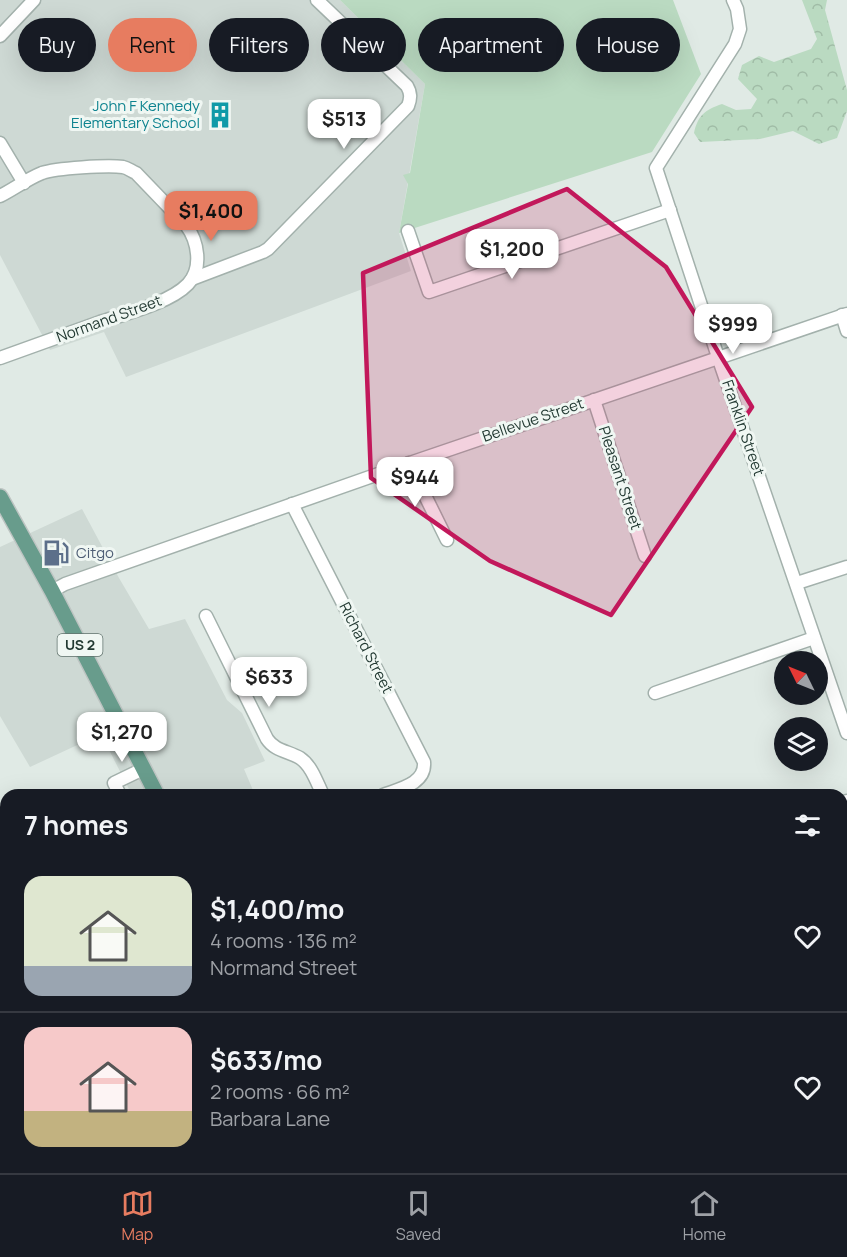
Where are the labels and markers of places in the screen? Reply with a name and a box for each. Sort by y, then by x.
place label: John F Kennedy Elementary School [71,95,200,133]
pin: $513 [308,99,380,150]
building icon: John F Kennedy Elementary School [205,100,235,130]
pin: $1,400 [162,191,260,242]
pin: $1,200 [463,229,561,280]
pin: $999 [697,304,769,355]
pin: $944 [379,457,451,508]
fuel station icon: Citgo [41,538,71,568]
place label: Citgo [76,542,114,563]
pin: $633 [233,657,305,708]
pin: $1,270 [73,712,171,763]

